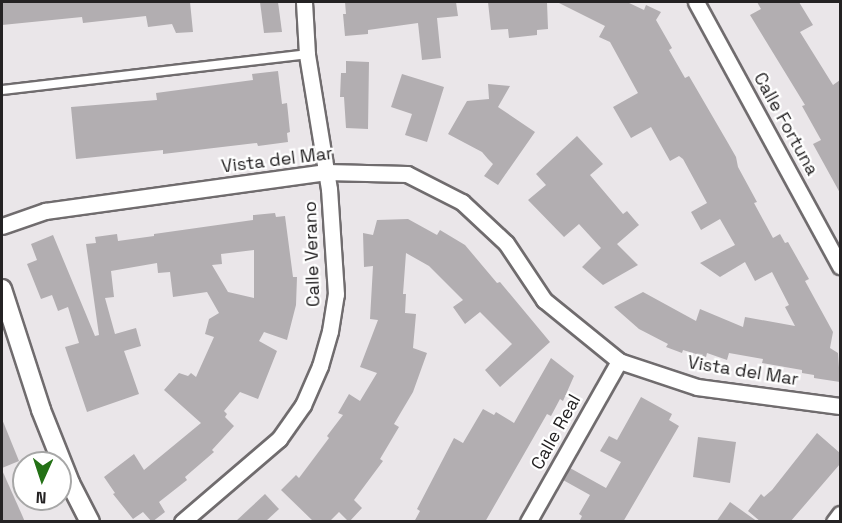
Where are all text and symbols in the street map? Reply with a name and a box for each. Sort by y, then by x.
street label: Calle Fortuna [749,69,823,179]
street label: Vista del Mar [220,142,334,178]
street label: Calle Verano [299,201,325,307]
street label: Vista del Mar [686,352,800,390]
street label: Calle Real [526,391,586,473]
north arrow [12,451,72,511]
text: N [35,487,47,508]

